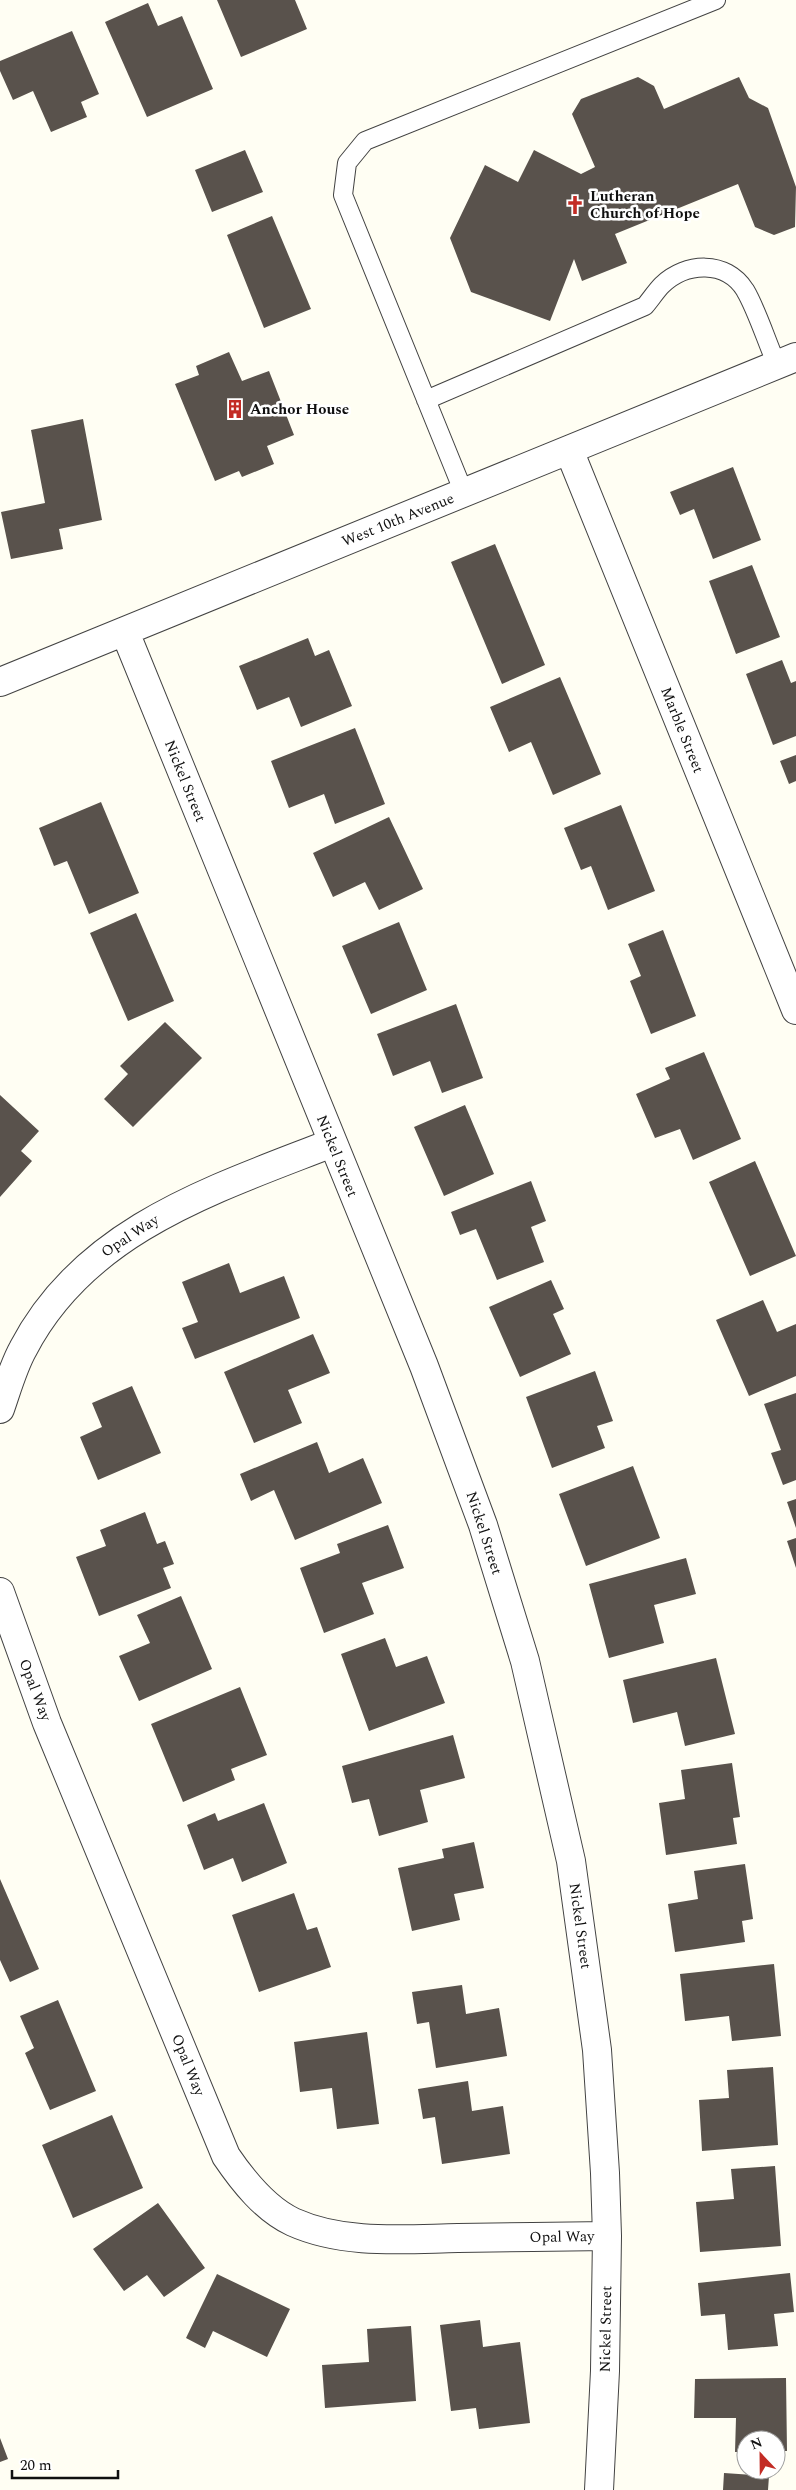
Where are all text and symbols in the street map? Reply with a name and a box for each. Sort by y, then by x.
place label: Lutheran Church of Hope [590,185,700,225]
church icon: Lutheran Church of Hope [564,194,586,216]
building icon: Anchor House [224,398,246,420]
place label: Anchor House [250,398,349,421]
street label: West 10th Avenue [338,487,458,553]
street label: Marble Street [654,684,710,776]
street label: Nickel Street [158,736,212,826]
street label: Nickel Street [310,1111,364,1201]
street label: Opal Way [96,1208,164,1263]
street label: Nickel Street [460,1488,508,1578]
street label: Opal Way [13,1656,58,1725]
street label: Nickel Street [563,1881,597,1971]
street label: Opal Way [165,2031,211,2100]
street label: Opal Way [529,2225,595,2249]
street label: Nickel Street [594,2285,618,2373]
north arrow [736,2430,786,2480]
text: N [747,2432,766,2455]
scale bar [12,2448,119,2480]
text: 20 m [20,2454,52,2477]

